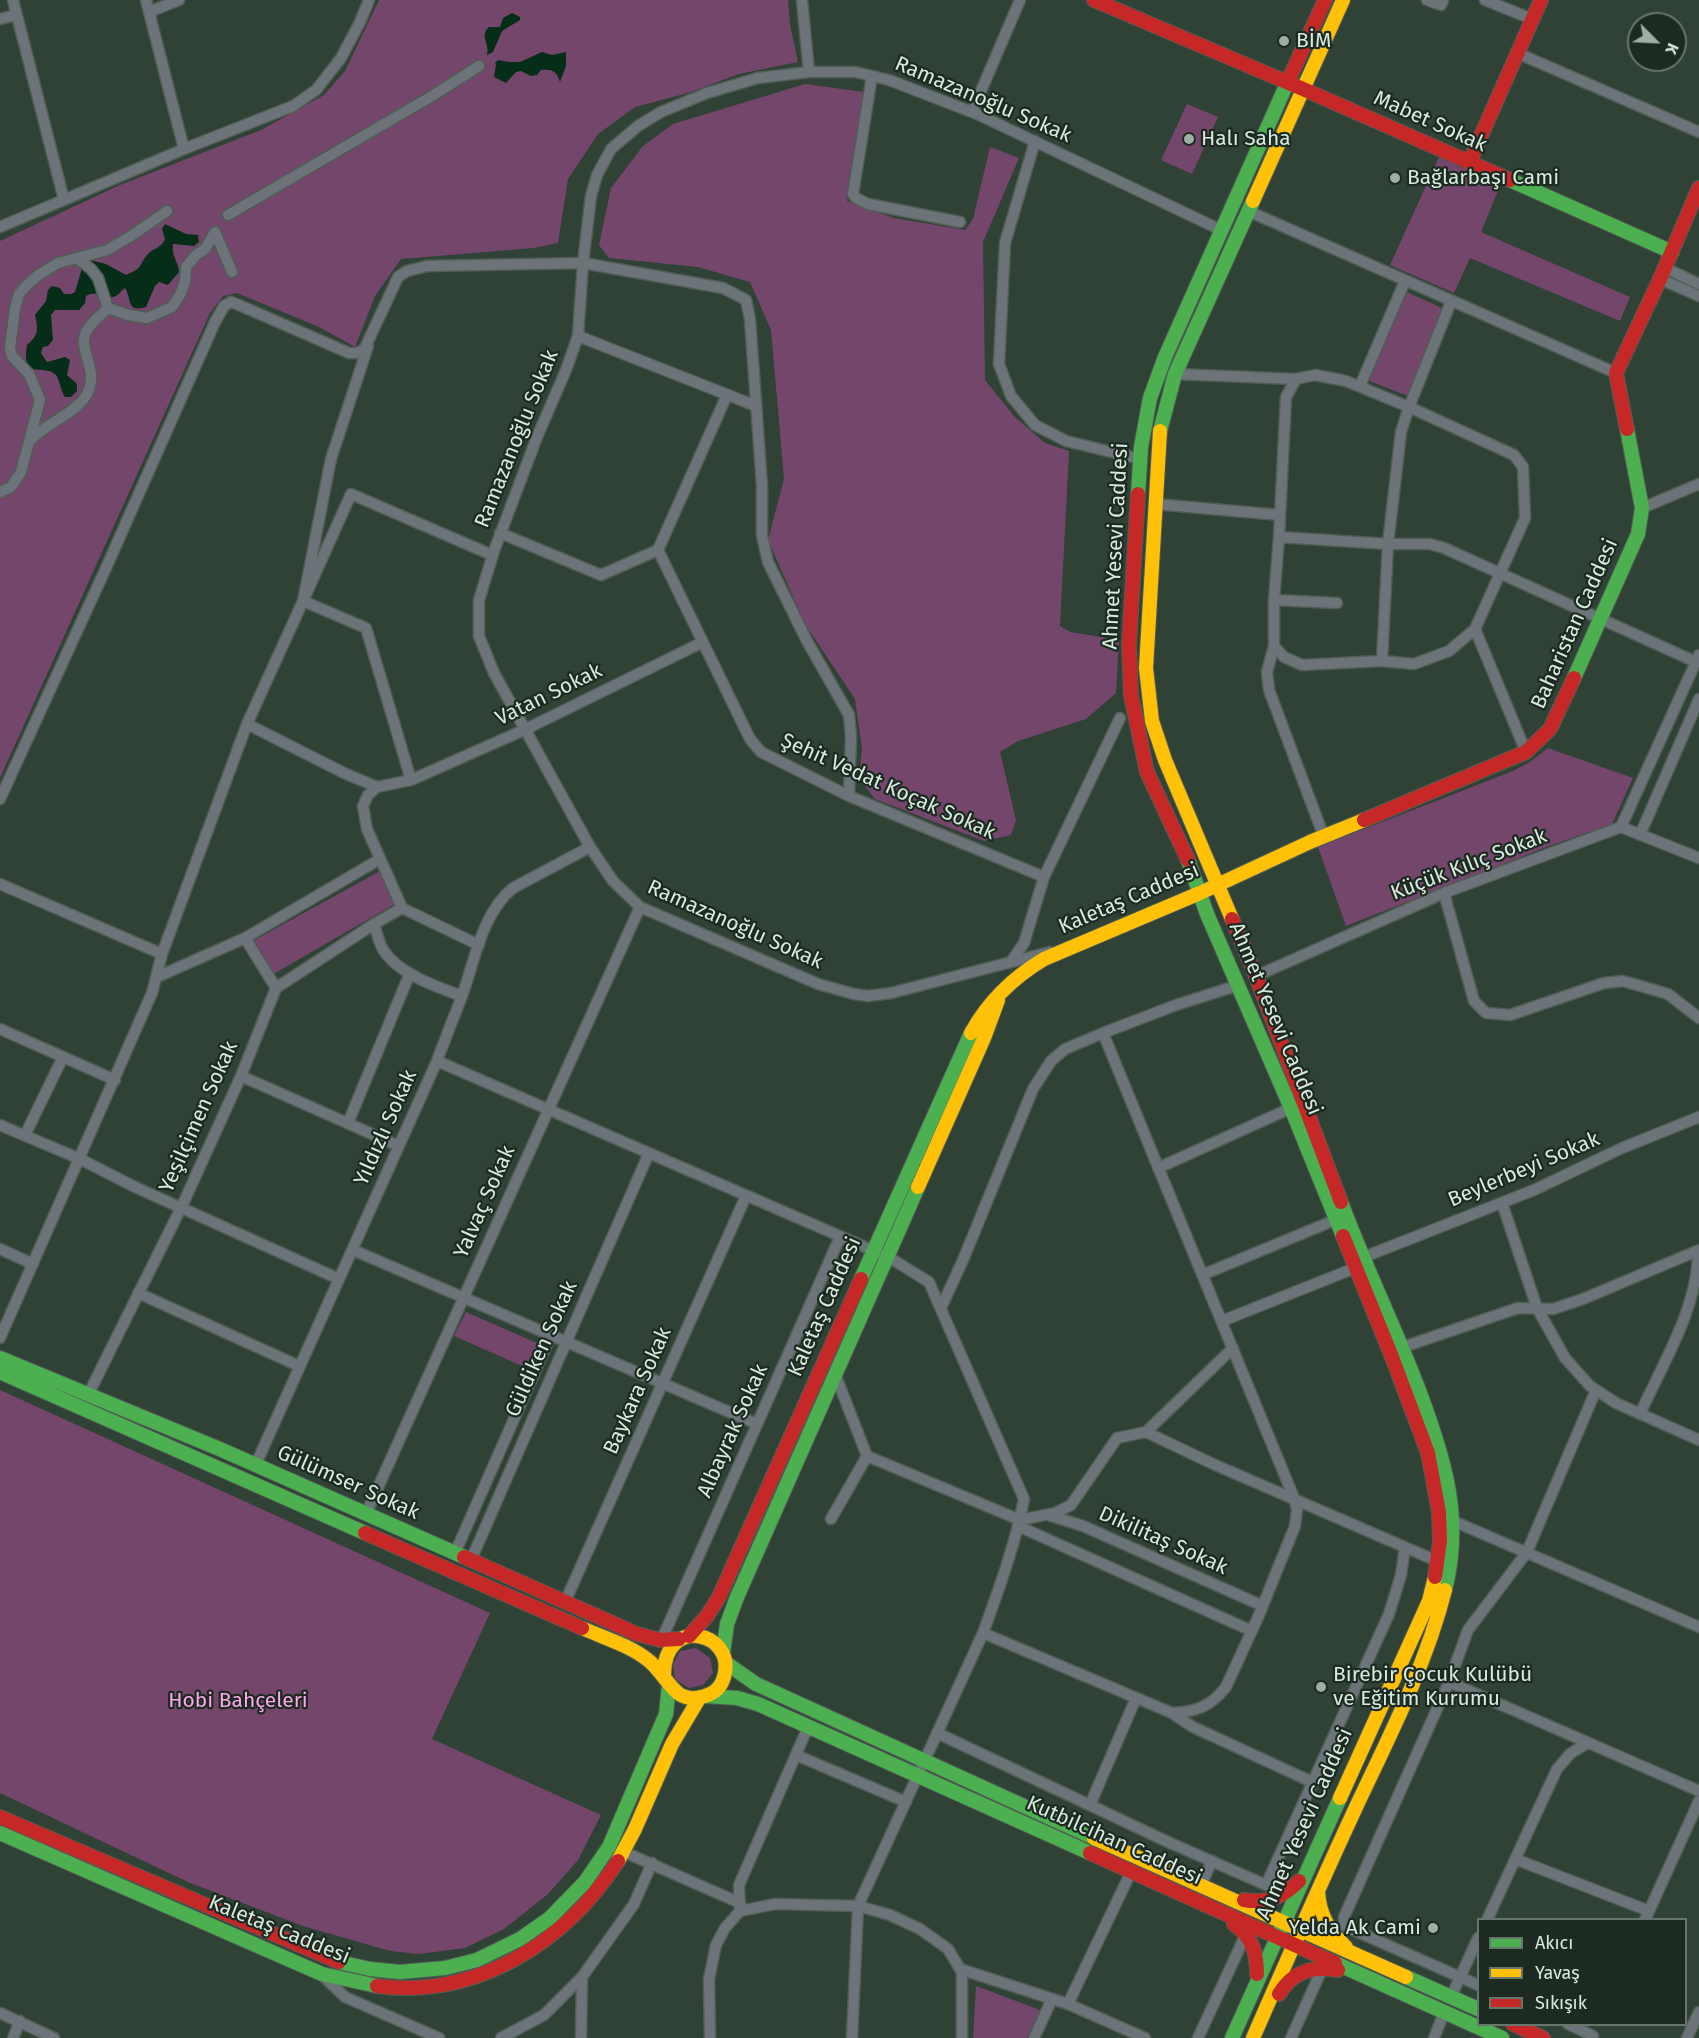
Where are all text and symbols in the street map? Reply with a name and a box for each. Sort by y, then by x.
north arrow [1627,12,1687,72]
place label: BİM [1296,28,1331,54]
marker: BİM [1277,34,1291,48]
text: K [1661,40,1683,57]
street label: Ramazanoğlu Sokak [891,51,1075,149]
street label: Mabet Sokak [1370,86,1490,158]
place label: Halı Saha [1201,126,1291,152]
marker: Halı Saha [1182,132,1196,146]
place label: Bağlarbaşı Cami [1407,165,1559,191]
marker: Bağlarbaşı Cami [1388,171,1402,185]
street label: Ramazanoğlu Sokak [470,346,564,532]
street label: Ahmet Yesevi Caddesi [1098,442,1134,650]
street label: Baharistan Caddesi [1526,535,1624,713]
street label: Vatan Sokak [492,658,606,732]
street label: Şehit Vedat Koçak Sokak [777,728,999,846]
street label: Küçük Kılıç Sokak [1387,824,1551,906]
street label: Kaletaş Caddesi [1055,858,1203,940]
street label: Ramazanoğlu Sokak [643,875,827,975]
street label: Ahmet Yesevi Caddesi [1223,919,1327,1119]
street label: Yeşilçimen Sokak [154,1037,244,1197]
street label: Yıldızlı Sokak [349,1066,423,1190]
street label: Beylerbeyi Sokak [1444,1127,1604,1213]
street label: Yalvaç Sokak [449,1142,521,1262]
street label: Kaletaş Caddesi [783,1233,867,1381]
street label: Güldiken Sokak [501,1277,583,1421]
street label: Baykara Sokak [599,1323,677,1459]
street label: Albayrak Sokak [692,1360,774,1502]
street label: Gülümser Sokak [273,1440,423,1526]
street label: Dikilitaş Sokak [1095,1501,1231,1581]
place label: Birebir Çocuk Kulübü ve Eğitim Kurumu [1333,1662,1532,1712]
marker: Birebir Çocuk Kulübü ve Eğitim Kurumu [1314,1680,1328,1694]
park label: Hobi Bahçeleri [168,1688,308,1714]
street label: Ahmet Yesevi Caddesi [1251,1724,1359,1924]
street label: Kutbilcihan Caddesi [1022,1791,1206,1891]
street label: Kaletaş Caddesi [205,1890,353,1970]
place label: Yelda Ak Cami [1288,1915,1421,1941]
legend [1477,1918,1687,2026]
marker: Yelda Ak Cami [1426,1921,1440,1935]
text: Akıcı [1535,1932,1573,1954]
text: Yavaş [1535,1962,1580,1984]
text: Sıkışık [1535,1992,1587,2014]

